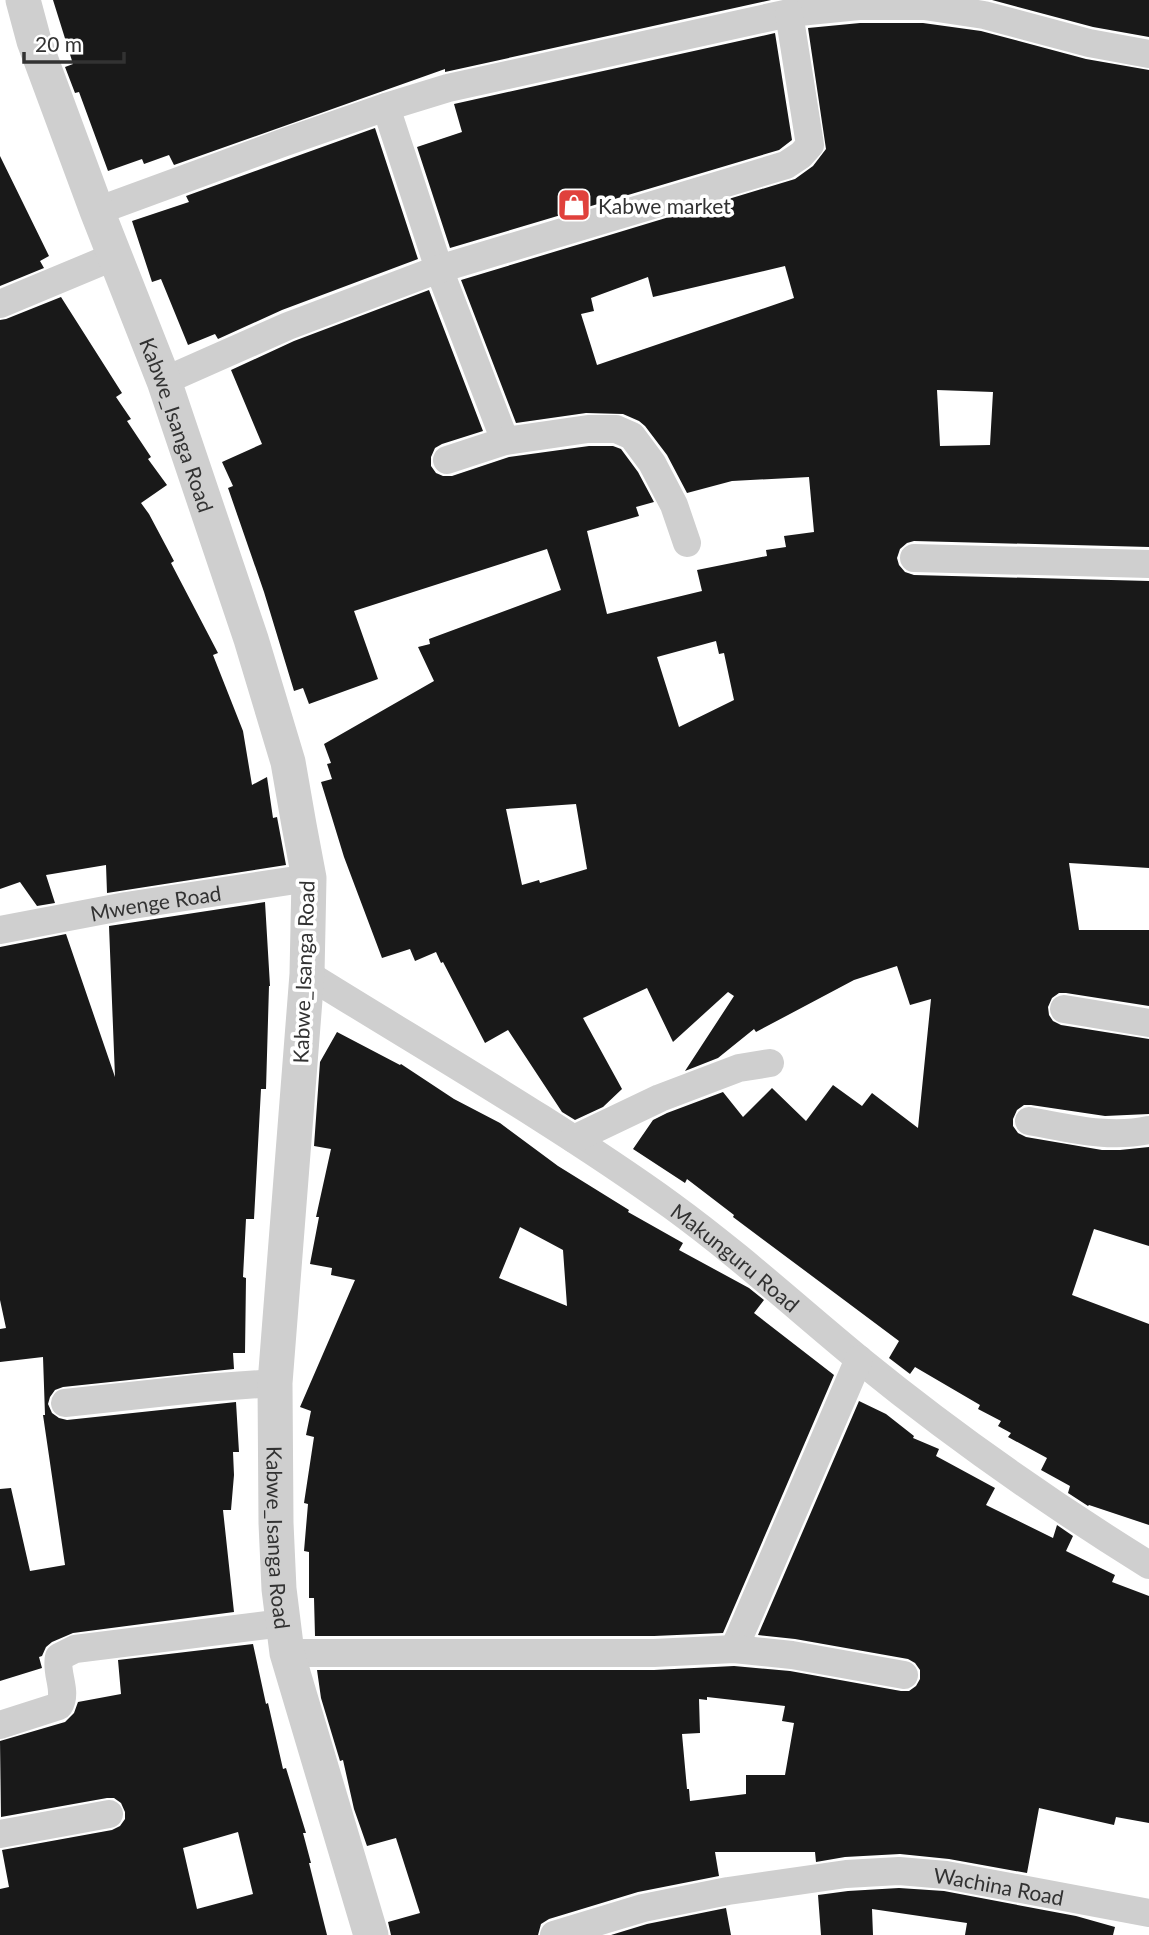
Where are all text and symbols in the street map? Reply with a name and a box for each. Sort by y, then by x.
scale bar [24,21,124,65]
text: 20 m [35,31,82,56]
shop icon: Kabwe market [555,186,593,224]
place label: Kabwe market [598,193,731,218]
street label: Kabwe_Isanga Road [135,334,220,515]
street label: Mwenge Road [88,879,223,925]
street label: Kabwe_Isanga Road [287,880,319,1064]
street label: Makunguru Road [667,1197,805,1316]
street label: Kabwe_Isanga Road [263,1446,296,1630]
street label: Wachina Road [933,1862,1066,1909]

